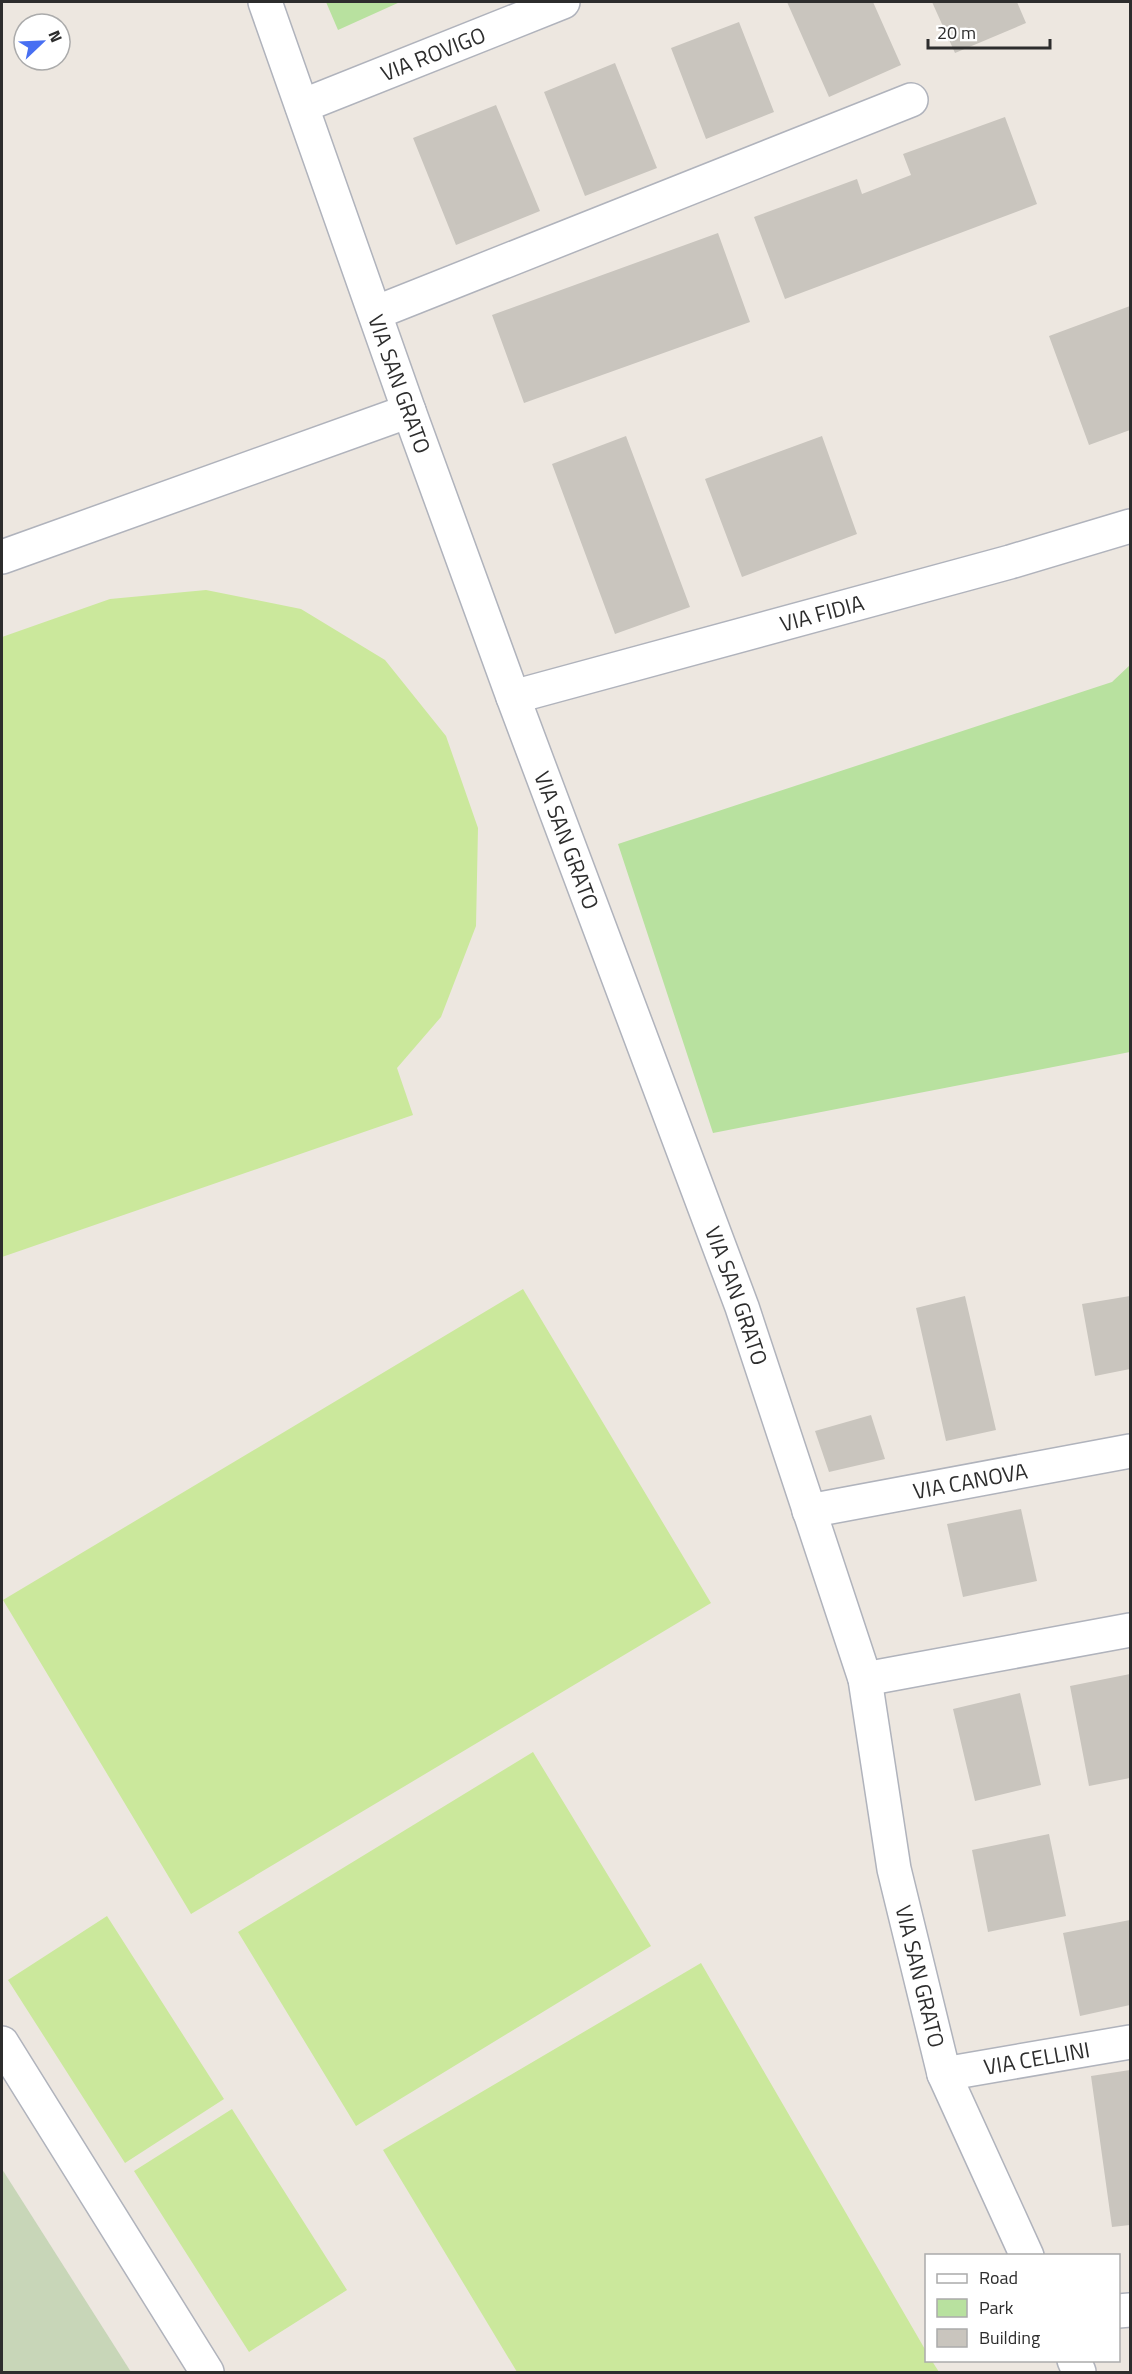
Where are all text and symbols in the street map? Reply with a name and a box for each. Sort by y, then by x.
north arrow [12,12,72,72]
scale bar [928,12,1050,50]
street label: VIA ROVIGO [375,18,491,90]
text: 20 m [937,19,976,46]
text: N [43,26,69,46]
street label: VIA SAN GRATO [359,310,440,458]
street label: VIA FIDIA [776,585,868,641]
street label: VIA SAN GRATO [525,766,608,914]
street label: VIA SAN GRATO [696,1221,777,1370]
street label: VIA CANOVA [910,1454,1030,1508]
street label: VIA SAN GRATO [886,1902,954,2051]
street label: VIA CELLINI [981,2032,1092,2084]
legend [925,2254,1120,2362]
text: Road [979,2264,1018,2291]
text: Park [979,2294,1014,2321]
text: Building [979,2324,1040,2351]

